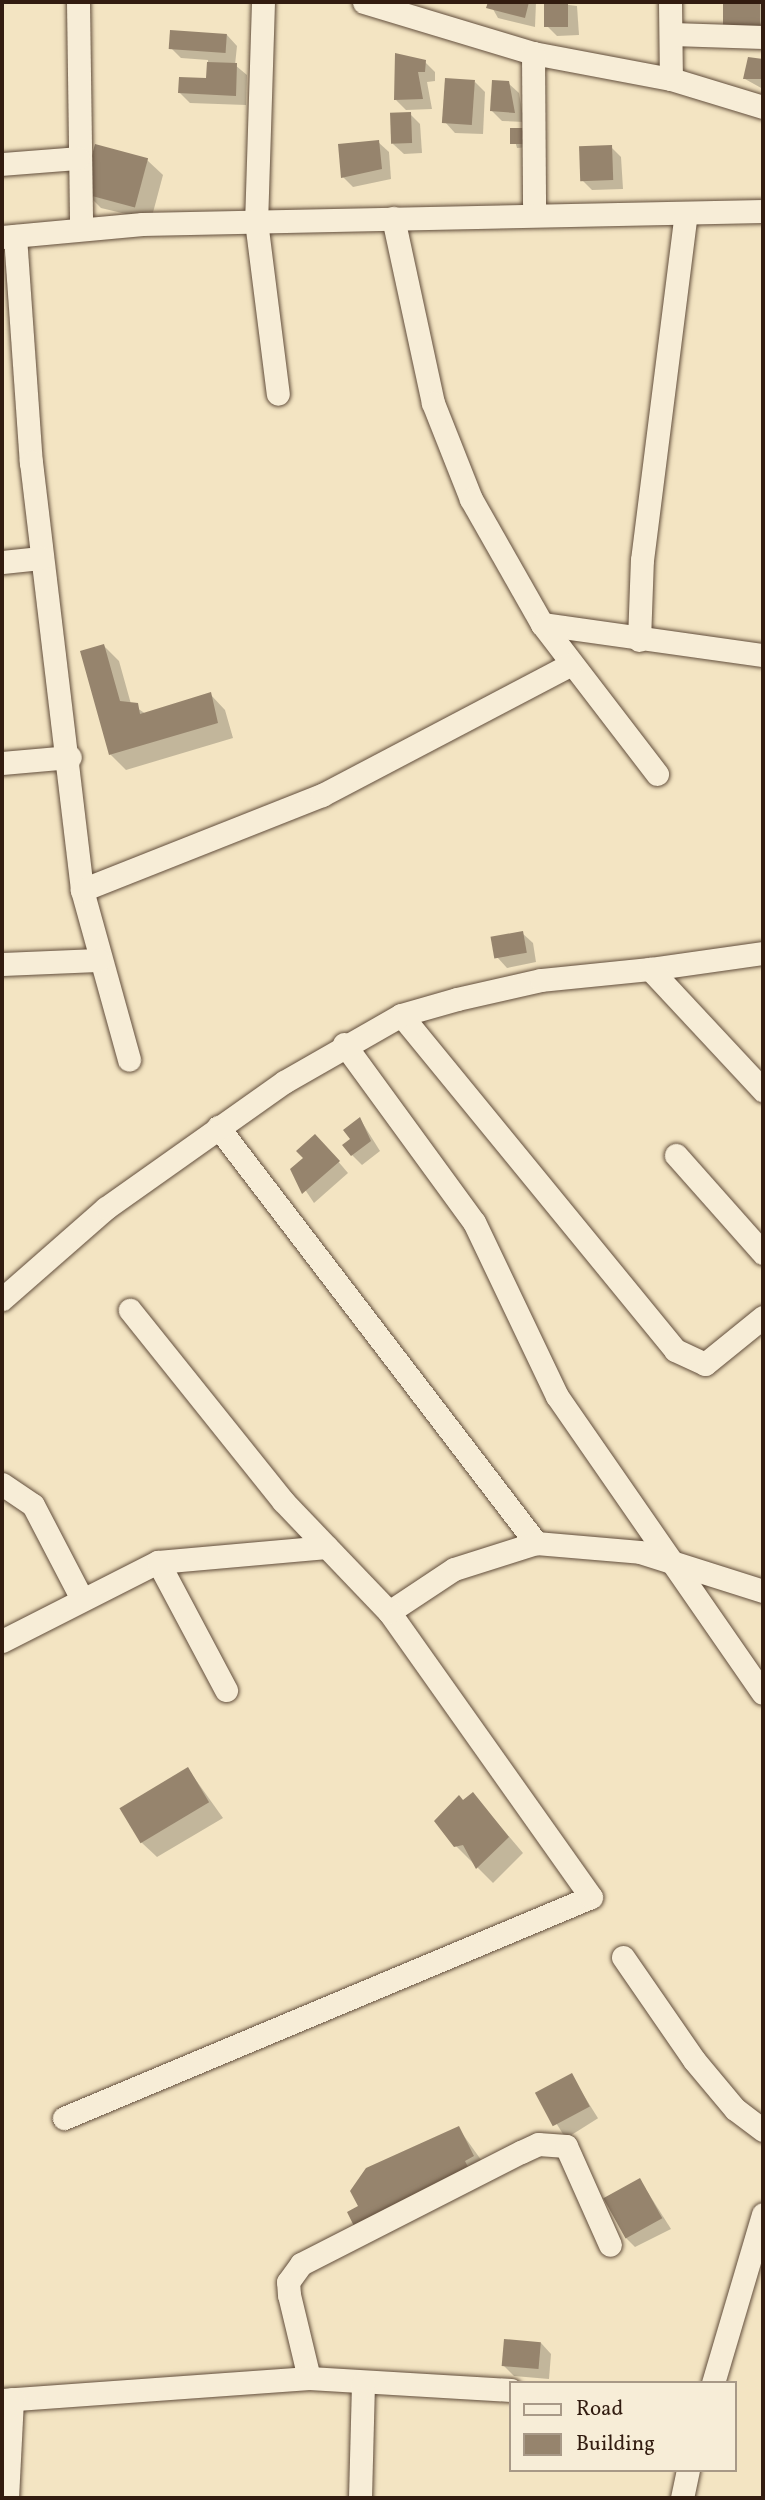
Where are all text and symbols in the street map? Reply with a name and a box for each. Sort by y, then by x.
legend [510,2381,737,2472]
text: Road [576,2395,623,2424]
text: Building [576,2430,655,2459]

